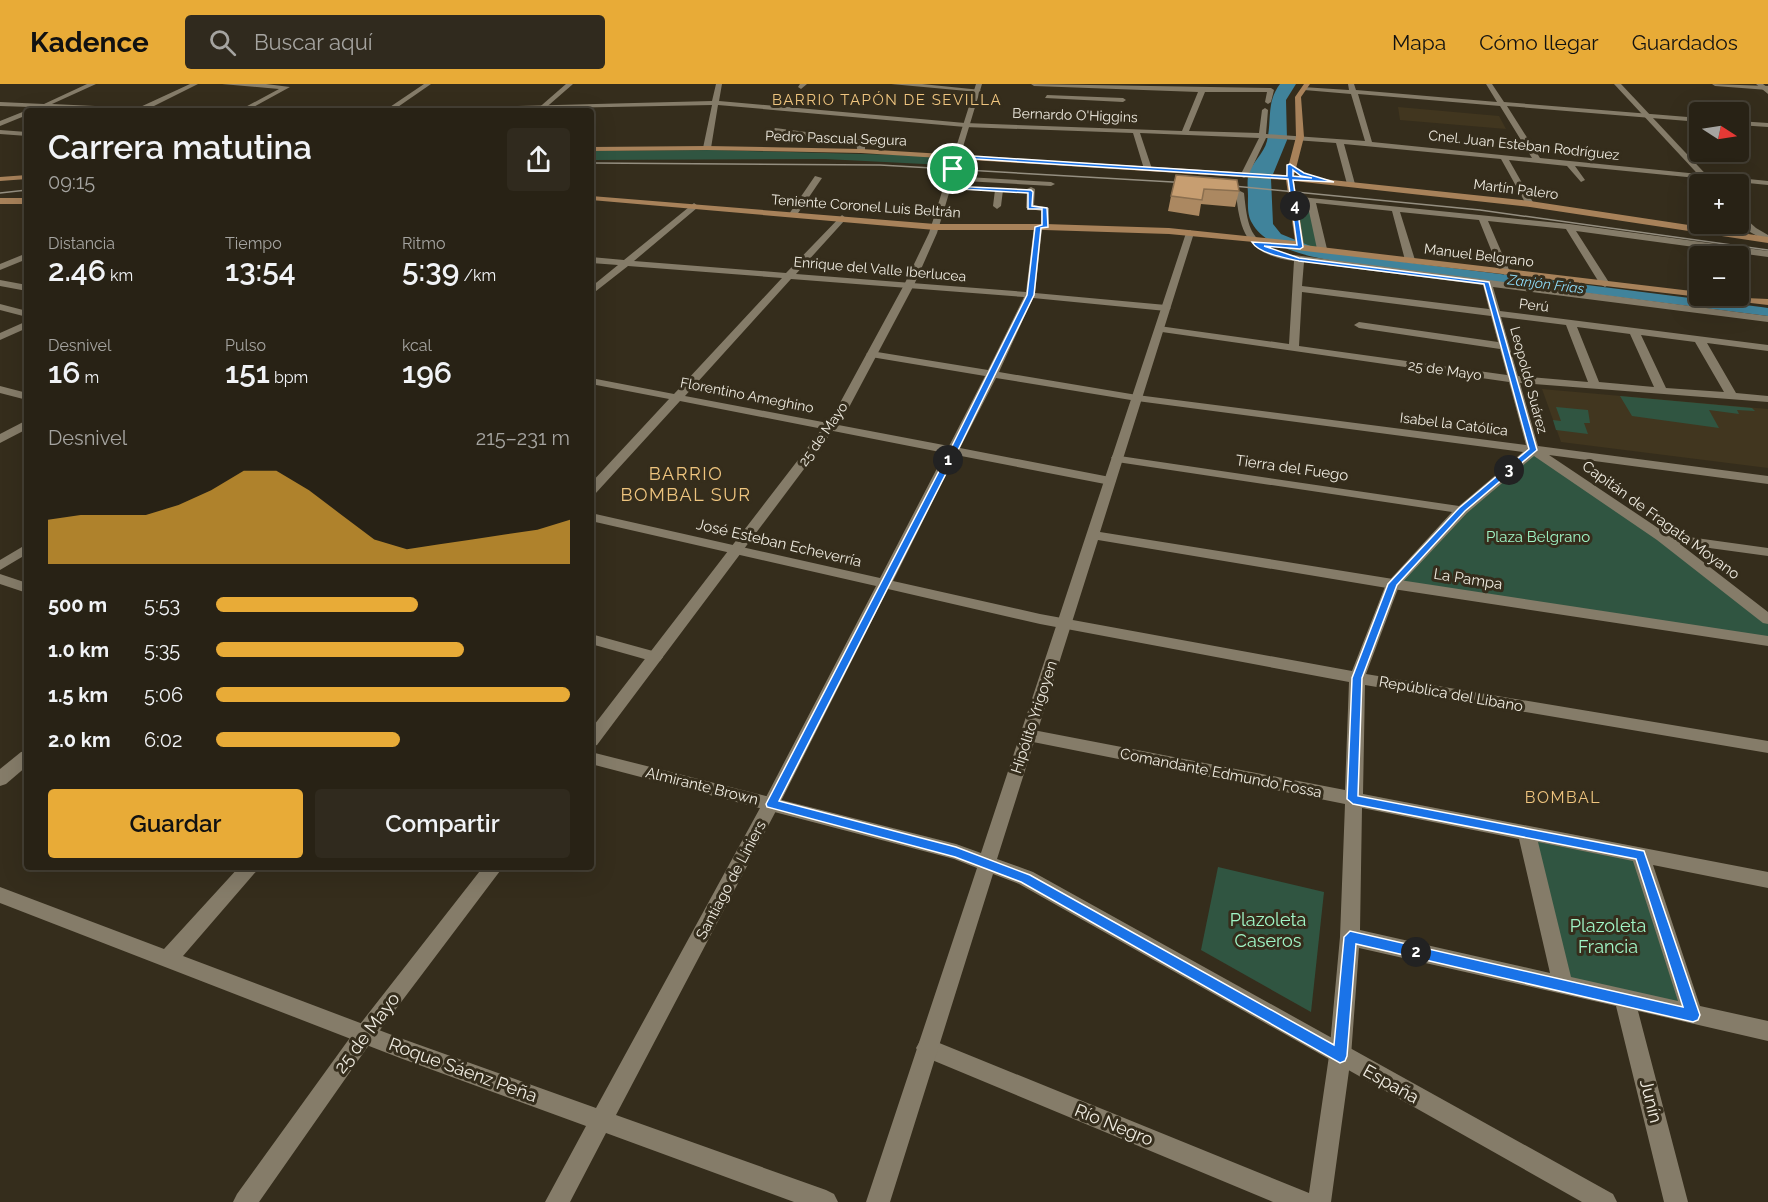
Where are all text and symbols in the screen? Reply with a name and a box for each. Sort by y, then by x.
search box [185,15,605,69]
text: Kadence [30,26,149,59]
icon: search [206,26,239,59]
text: Buscar aquí [254,29,373,55]
text: Mapa [1392,30,1446,55]
text: Cómo llegar [1479,30,1599,55]
text: Guardados [1632,30,1738,55]
district label: BARRIO TAPÓN DE SEVILLA [772,91,1002,109]
north arrow [1689,102,1749,162]
map controls [1689,102,1749,306]
street label: Bernardo O'Higgins [1012,105,1138,125]
street label: Cnel. Juan Esteban Rodríguez [1428,127,1620,163]
text: Carrera matutina [48,128,312,167]
button: share [507,128,570,191]
street label: Pedro Pascual Segura [765,128,907,148]
pin [927,143,978,194]
icon: arrive [936,152,969,185]
text: 09:15 [48,170,95,194]
button: + [1689,174,1749,234]
street label: Martín Palero [1473,176,1559,202]
street label: Teniente Coronel Luis Beltrán [771,191,961,221]
pin: 4 [1280,191,1310,221]
text: 4 [1290,196,1300,215]
text: Distancia [48,234,115,253]
text: Tiempo [225,234,282,253]
text: Ritmo [402,234,445,253]
street label: Manuel Belgrano [1423,240,1535,270]
button: − [1689,246,1749,306]
text: 2.46 [48,253,106,288]
text: 13:54 [225,253,296,288]
text: 5:39 [402,253,459,288]
street label: Enrique del Valle Iberlucea [793,253,967,285]
text: km [106,266,133,285]
text: /km [459,266,496,285]
water label: Zanjón Frías [1506,271,1586,297]
street label: Perú [1518,295,1550,315]
street label: Leopoldo Suárez [1507,325,1551,435]
text: Desnivel [48,336,111,355]
text: Pulso [225,336,266,355]
text: kcal [402,336,432,355]
text: 16 [48,355,80,390]
text: 151 [225,355,270,390]
text: 196 [402,355,452,390]
street label: 25 de Mayo [1407,357,1483,383]
text: m [80,368,99,387]
text: bpm [270,368,308,387]
street label: Florentino Ameghino [679,374,815,416]
street label: 25 de Mayo [795,399,851,469]
street label: Isabel la Católica [1399,409,1509,439]
text: Desnivel [48,426,127,450]
text: 215–231 m [476,426,570,450]
pin: 1 [933,445,963,475]
text: 1 [944,450,952,469]
street label: Tierra del Fuego [1235,451,1350,485]
pin: 3 [1494,455,1524,485]
street label: Capitán de Fragata Moyano [1579,457,1743,583]
text: 3 [1505,460,1513,479]
district label: BARRIO BOMBAL SUR [620,463,752,505]
street label: José Esteban Echeverría [695,515,863,571]
park label: Plaza Belgrano [1486,528,1590,546]
street label: La Pampa [1432,565,1504,593]
text: 500 m [48,593,107,617]
text: 5:53 [144,593,180,617]
text: 1.0 km [48,638,109,662]
text: 5:35 [144,638,180,662]
street label: Hipólito Yrigoyen [1007,658,1061,776]
street label: República del Libano [1378,672,1525,716]
text: 1.5 km [48,683,108,707]
text: 5:06 [144,683,183,707]
text: 2.0 km [48,728,111,752]
text: 6:02 [144,728,182,752]
street label: Comandante Edmundo Fossa [1119,745,1323,801]
street label: Almirante Brown [644,763,760,809]
district label: BOMBAL [1525,788,1601,807]
button: Guardar [48,789,303,858]
button: Compartir [315,789,570,858]
street label: Santiago de Liniers [692,818,770,942]
park label: Plazoleta Caseros [1230,909,1306,951]
park label: Plazoleta Francia [1570,915,1646,957]
pin: 2 [1401,937,1431,967]
text: 2 [1411,942,1421,961]
street label: 25 de Mayo [329,988,404,1077]
street label: Roque Sáenz Peña [386,1033,540,1106]
street label: España [1360,1060,1423,1107]
street label: Junín [1636,1077,1667,1125]
street label: Río Negro [1072,1099,1157,1150]

